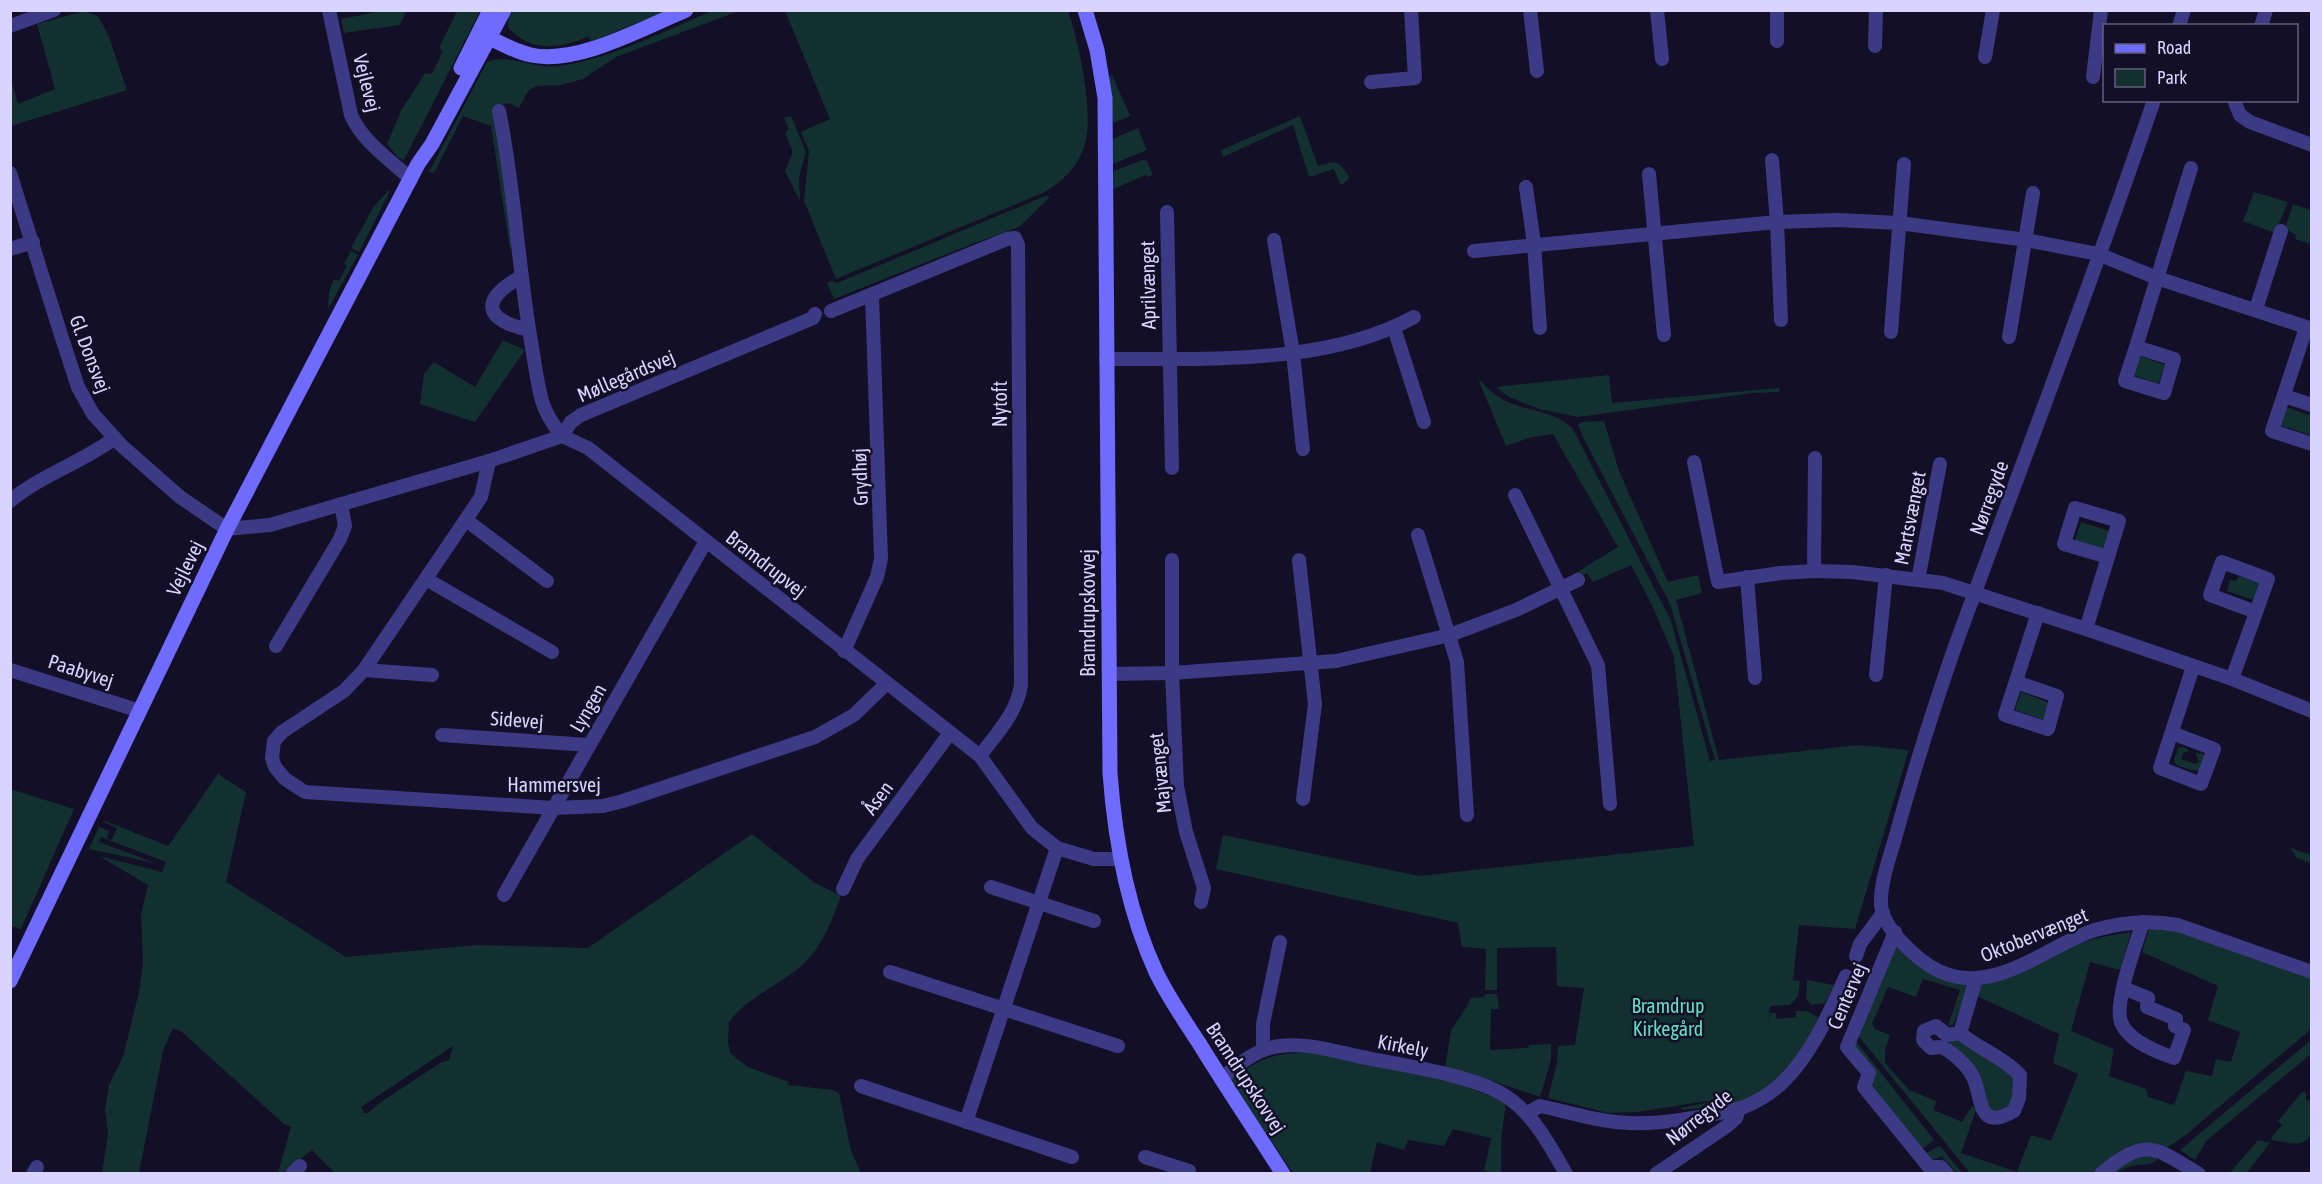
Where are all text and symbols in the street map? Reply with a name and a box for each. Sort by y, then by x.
legend [2103,24,2298,102]
text: Road [2157,37,2191,58]
street label: Vejlevej [349,52,386,114]
text: Park [2157,67,2187,88]
street label: Aprilvænget [1135,240,1160,330]
street label: Gl. Donsvej [65,312,116,396]
street label: Møllegårdsvej [573,345,678,406]
street label: Nytoft [988,381,1011,427]
street label: Grydhøj [847,448,872,506]
street label: Nørregyde [1965,458,2013,538]
street label: Martsvænget [1889,469,1930,567]
street label: Bramdrupvej [722,525,811,602]
street label: Vejlevej [161,536,208,599]
street label: Bramdrupskovvej [1076,549,1099,677]
street label: Paabyvej [46,649,117,692]
street label: Lyngen [565,679,611,736]
street label: Sidevej [490,706,544,733]
street label: Majvænget [1144,731,1175,815]
street label: Hammersvej [507,773,601,796]
street label: Åsen [858,777,897,819]
street label: Oktobervænget [1977,902,2091,966]
street label: Centervej [1822,959,1871,1033]
park label: Bramdrup Kirkegård [1631,994,1705,1040]
street label: Bramdrupskovvej [1202,1018,1291,1138]
street label: Kirkely [1376,1029,1430,1062]
street label: Nørregyde [1661,1084,1736,1149]

